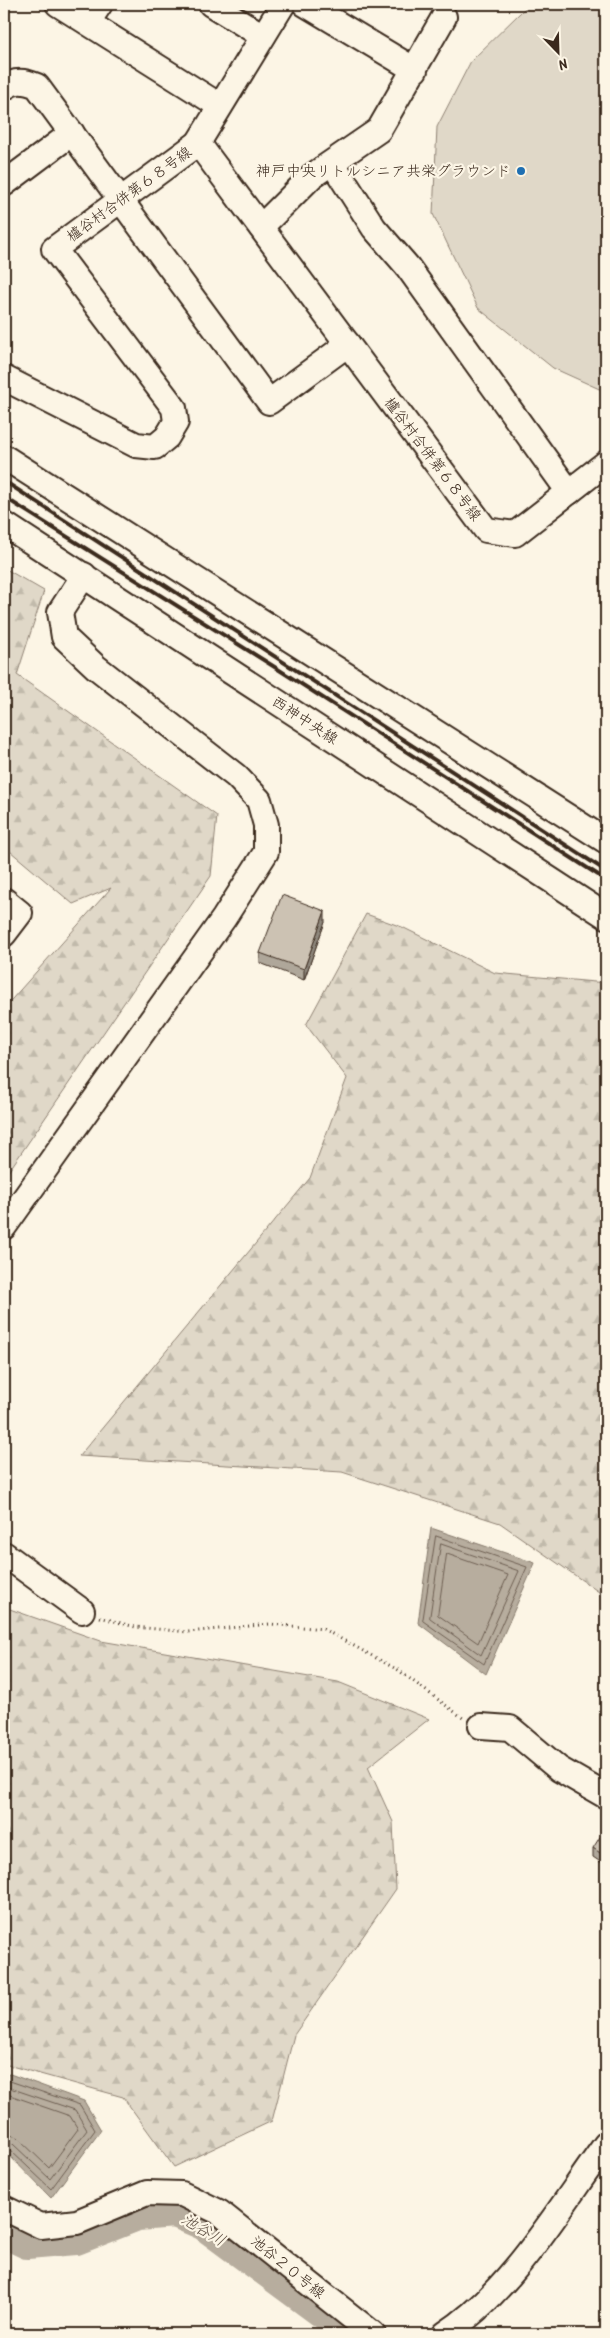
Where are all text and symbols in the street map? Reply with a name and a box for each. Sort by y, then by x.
north arrow [532,28,582,78]
text: N [554,51,571,75]
street label: 櫨谷村合併第６８号線 [62,141,197,249]
place label: 神戸中央リトルシニア共栄グラウンド [256,160,511,184]
marker: 神戸中央リトルシニア共栄グラウンド [515,165,527,177]
street label: 櫨谷村合併第６８号線 [377,392,487,527]
street label: 西神中央線 [266,690,342,751]
water label: 池谷川 [176,2207,230,2253]
street label: 池谷２０号線 [245,2230,330,2305]

